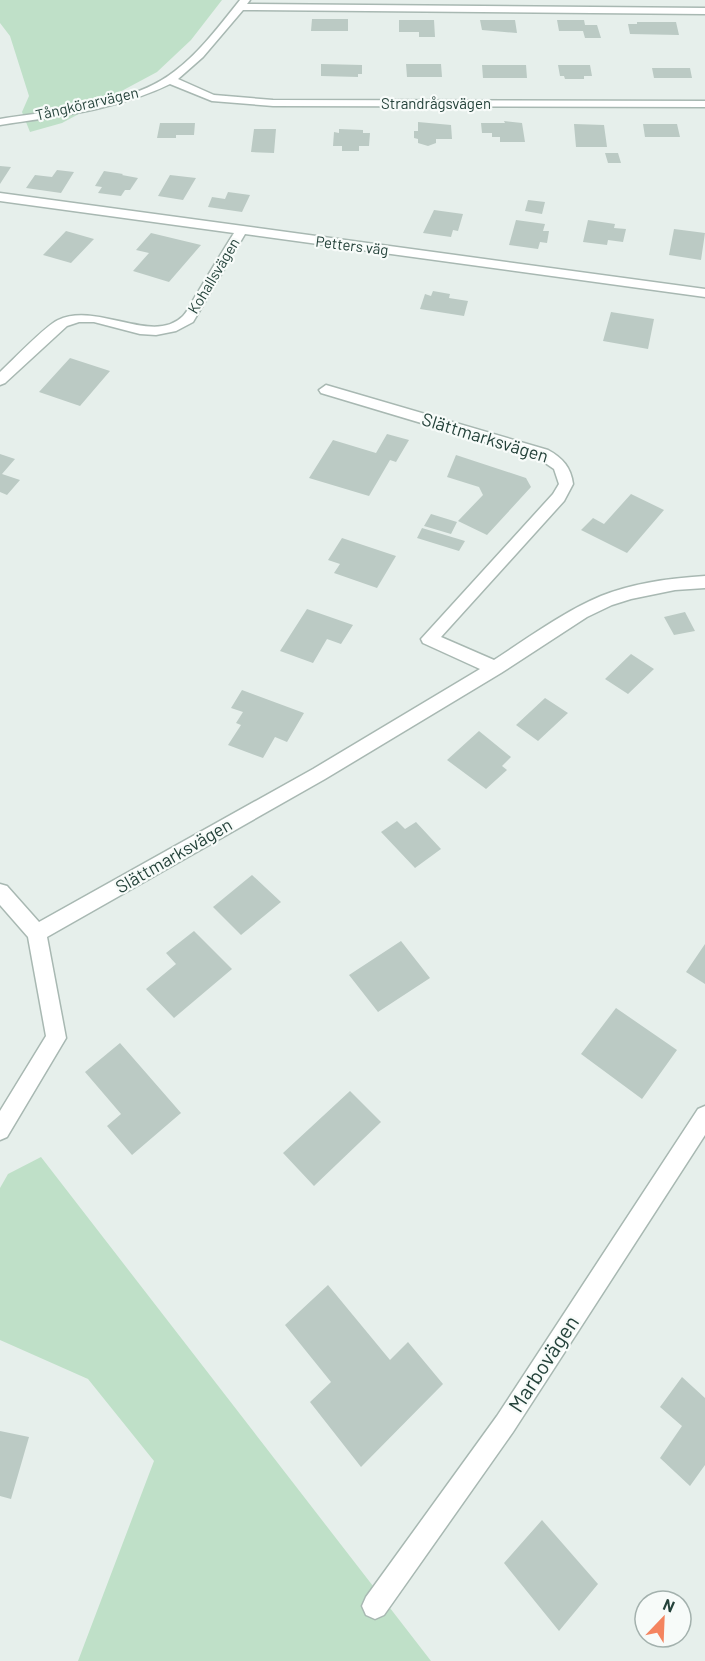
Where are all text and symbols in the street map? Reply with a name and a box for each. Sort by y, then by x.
street label: Tångkörarvägen [34,82,140,124]
street label: Strandrågsvägen [381,94,491,112]
street label: Petters väg [315,232,390,258]
street label: Kohallsvägen [183,234,243,317]
street label: Slättmarksvägen [419,407,551,467]
street label: Slättmarksvägen [111,813,236,897]
street label: Marbovägen [502,1310,583,1416]
north arrow [633,1589,693,1649]
text: N [660,1594,678,1616]

